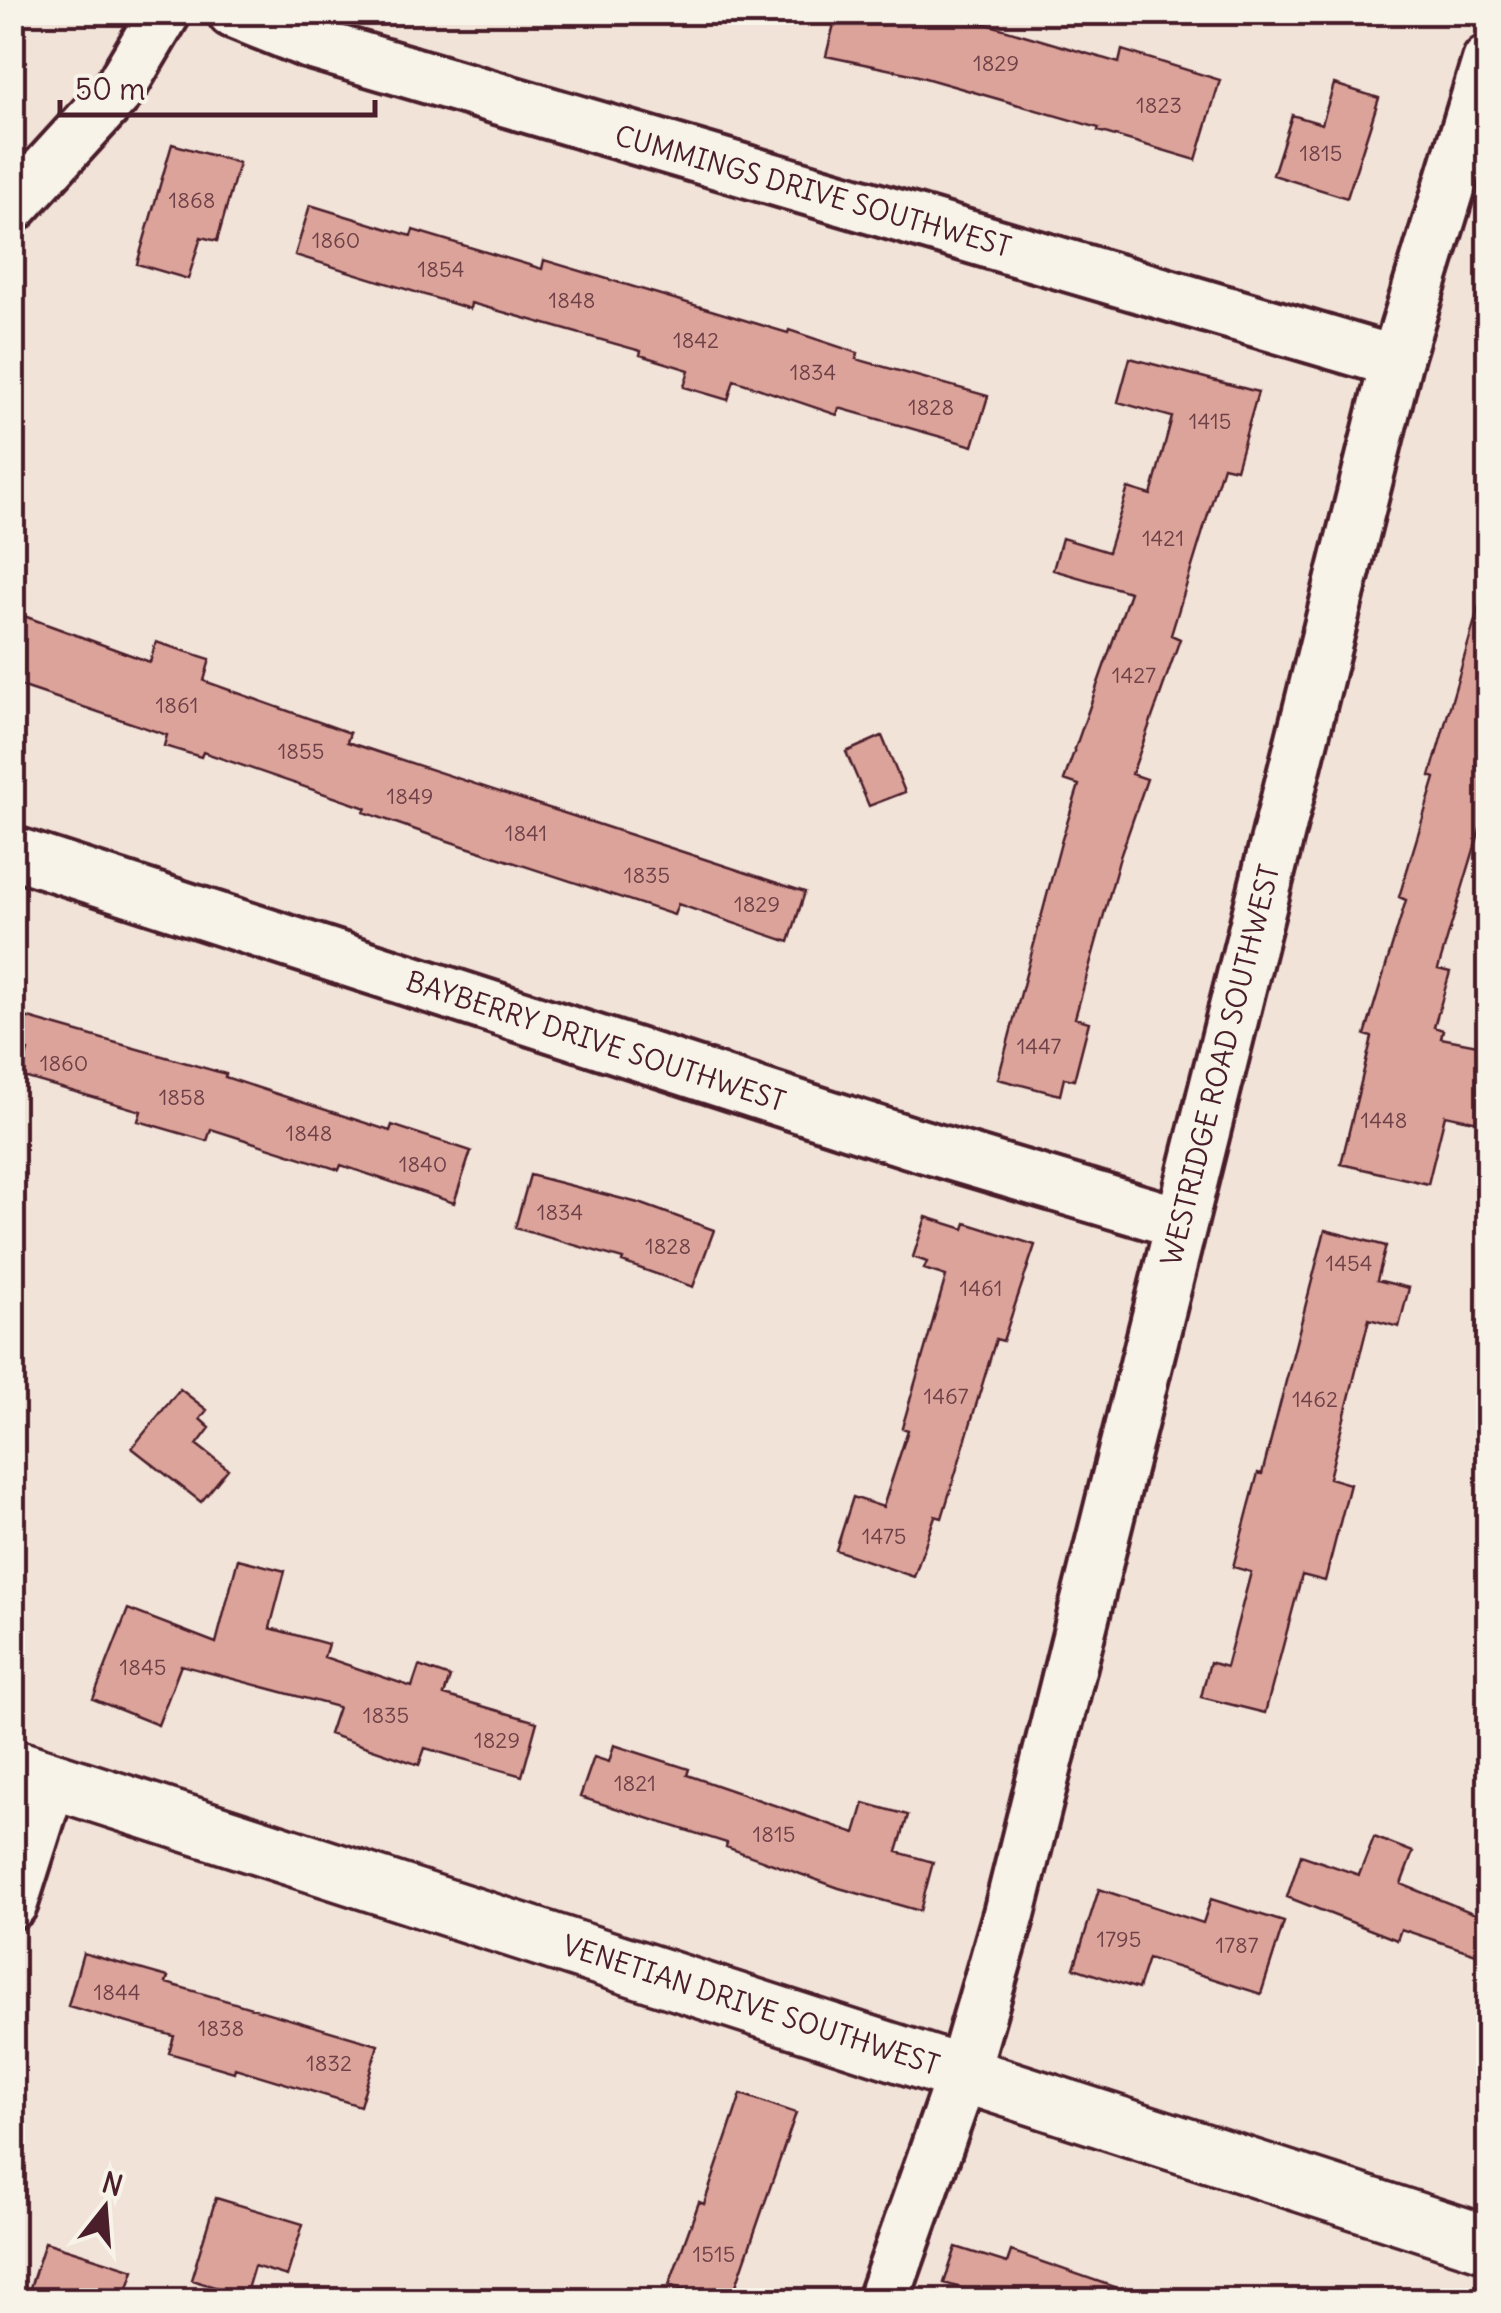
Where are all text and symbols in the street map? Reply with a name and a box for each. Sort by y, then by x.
house number: 1829 [973,49,1019,77]
scale bar [60,55,375,117]
text: 50 m [75,70,145,108]
house number: 1823 [1136,91,1182,119]
street label: CUMMINGS DRIVE SOUTHWEST [611,117,1015,265]
house number: 1815 [1300,139,1342,167]
house number: 1868 [169,186,215,214]
house number: 1860 [312,226,360,254]
house number: 1854 [418,255,464,283]
house number: 1848 [549,286,595,314]
house number: 1842 [673,326,719,354]
house number: 1834 [790,358,836,386]
house number: 1828 [908,393,954,421]
house number: 1415 [1189,407,1231,435]
house number: 1421 [1142,524,1184,552]
house number: 1427 [1112,661,1156,689]
house number: 1861 [156,691,198,719]
house number: 1855 [278,737,324,765]
house number: 1849 [387,782,433,810]
house number: 1841 [505,819,547,847]
house number: 1835 [624,861,670,889]
street label: WESTRIDGE ROAD SOUTHWEST [1153,861,1287,1269]
house number: 1829 [734,890,780,918]
street label: BAYBERRY DRIVE SOUTHWEST [402,963,790,1119]
house number: 1447 [1017,1032,1062,1060]
house number: 1860 [40,1049,88,1077]
house number: 1858 [159,1083,205,1111]
house number: 1448 [1361,1106,1407,1134]
house number: 1848 [286,1119,332,1147]
house number: 1840 [399,1150,447,1178]
house number: 1834 [537,1198,583,1226]
house number: 1828 [645,1232,691,1260]
house number: 1454 [1326,1249,1372,1277]
house number: 1461 [960,1274,1002,1302]
house number: 1467 [924,1382,969,1410]
house number: 1462 [1292,1385,1338,1413]
house number: 1475 [862,1522,906,1550]
house number: 1845 [120,1653,166,1681]
house number: 1835 [363,1701,409,1729]
house number: 1829 [474,1726,520,1754]
house number: 1821 [614,1769,656,1797]
house number: 1815 [753,1820,795,1848]
house number: 1795 [1097,1925,1141,1953]
street label: VENETIAN DRIVE SOUTHWEST [558,1927,944,2083]
house number: 1787 [1216,1931,1259,1959]
house number: 1844 [94,1978,140,2006]
house number: 1838 [198,2014,244,2042]
house number: 1832 [306,2049,352,2077]
north arrow [55,2158,155,2258]
text: N [98,2164,127,2204]
house number: 1515 [693,2240,735,2268]

